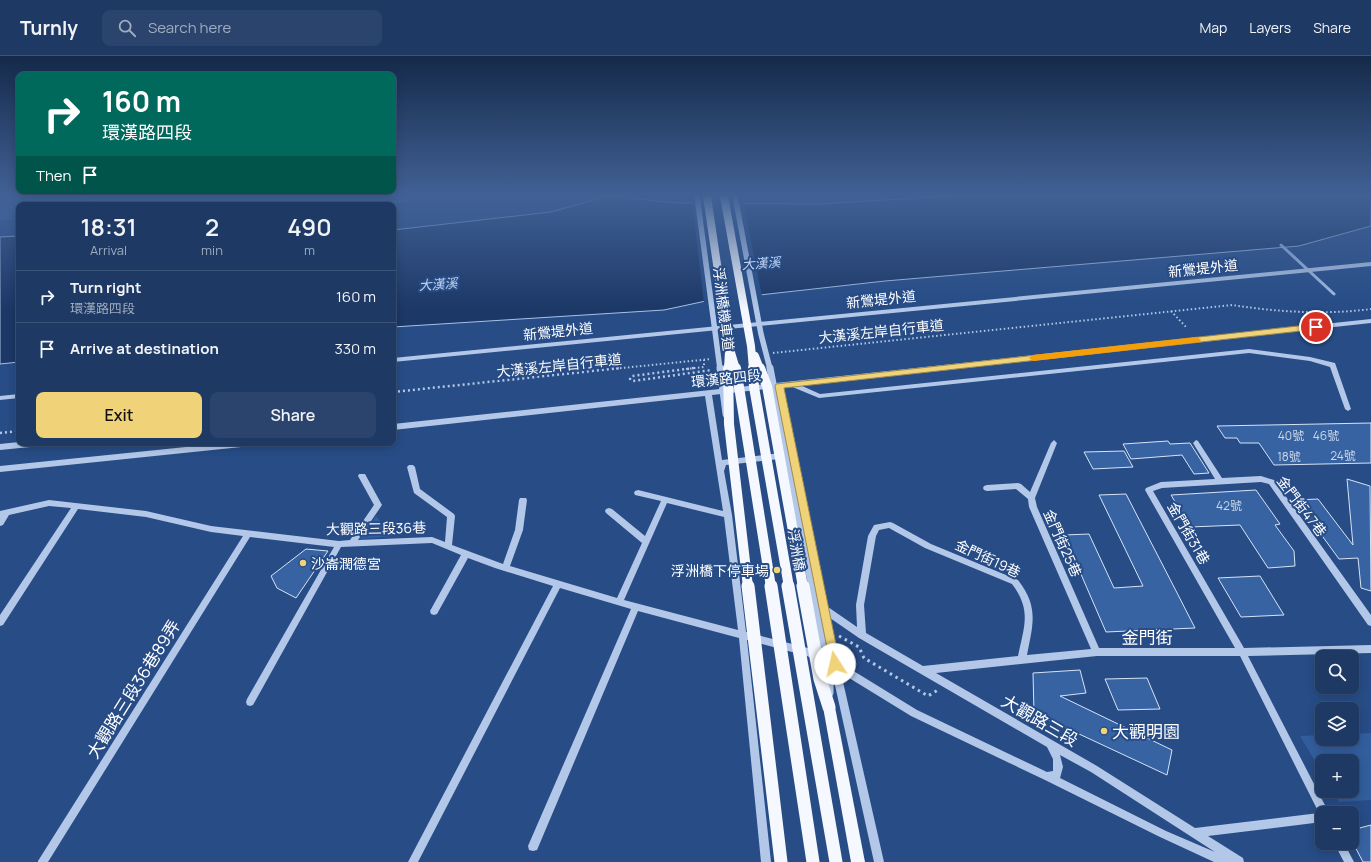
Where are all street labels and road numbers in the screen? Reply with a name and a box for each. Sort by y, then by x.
street label: 新鶯堤外道 [1167,255,1239,281]
street label: 浮洲橋機車道 [709,266,739,352]
street label: 新鶯堤外道 [845,286,917,312]
street label: 大漢溪左岸自行車道 [817,315,945,347]
street label: 新鶯堤外道 [522,318,594,344]
street label: 大漢溪左岸自行車道 [495,349,623,381]
street label: 環漢路四段 [690,365,762,391]
street label: 金門街47巷 [1273,472,1331,540]
street label: 金門街31巷 [1163,498,1215,568]
street label: 金門街25巷 [1040,506,1086,580]
street label: 大觀路三段36巷 [326,518,426,538]
street label: 浮洲橋 [784,528,810,572]
street label: 金門街19巷 [952,535,1024,581]
street label: 大觀路三段36巷89弄 [81,615,185,763]
street label: 金門街 [1122,626,1173,649]
street label: 大觀路三段 [997,689,1083,751]

